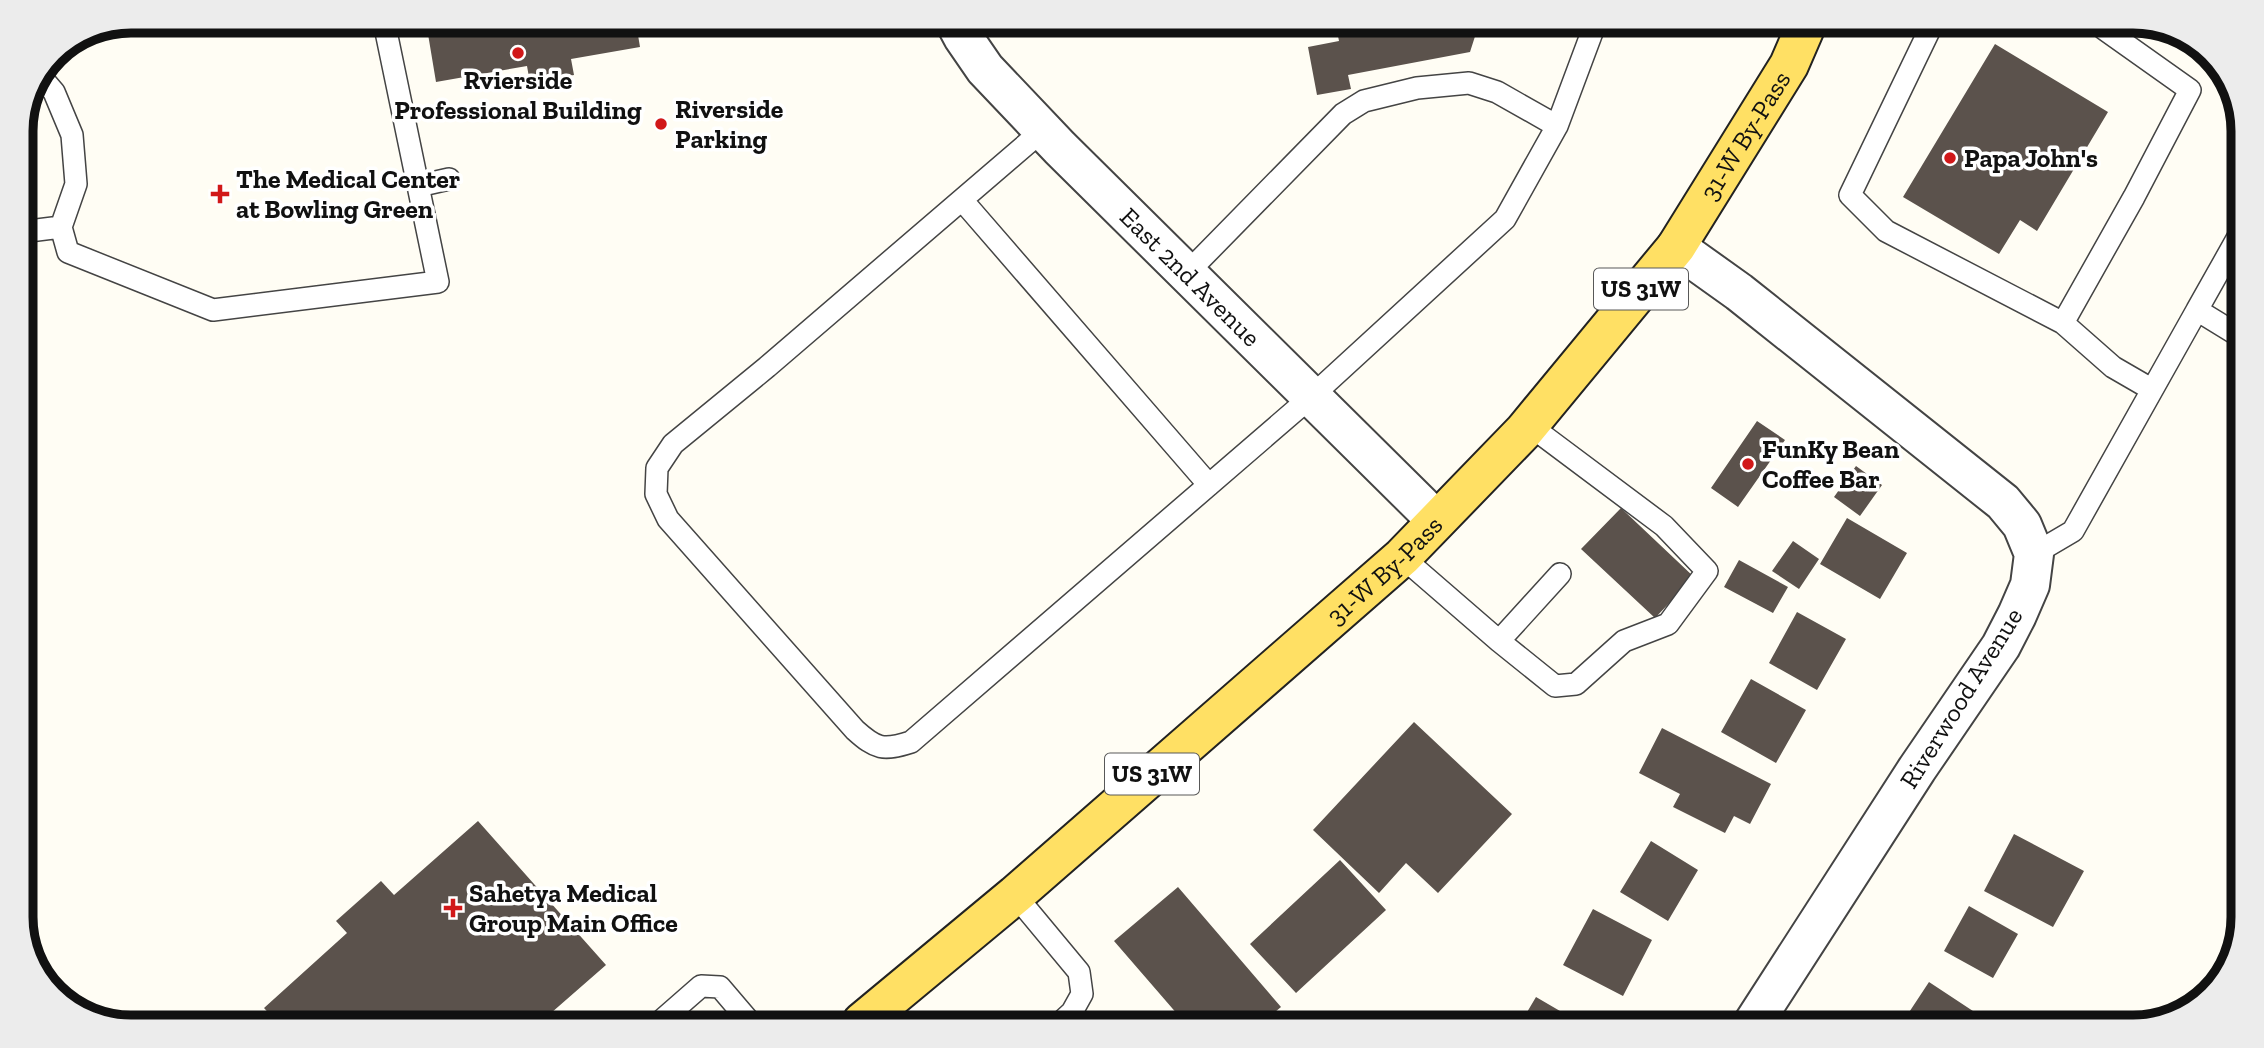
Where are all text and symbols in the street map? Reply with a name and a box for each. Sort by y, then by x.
marker: Rvierside Professional Building [510,45,526,61]
place label: Rvierside Professional Building [394,64,642,126]
street label: 31-W By-Pass [1693,65,1797,206]
place label: Riverside Parking [675,93,784,155]
marker: Riverside Parking [653,116,669,132]
place label: Papa John's [1964,142,2098,174]
marker: Papa John's [1942,150,1958,166]
place label: The Medical Center at Bowling Green [236,163,460,225]
marker: The Medical Center at Bowling Green [210,184,230,204]
street label: East 2nd Avenue [1113,201,1267,353]
road number: US 31W [1594,268,1688,310]
place label: FunKy Bean Coffee Bar [1762,433,1900,495]
marker: FunKy Bean Coffee Bar [1740,456,1756,472]
street label: 31-W By-Pass [1320,509,1449,631]
street label: Riverwood Avenue [1893,602,2029,794]
road number: US 31W [1105,754,1199,794]
place label: Sahetya Medical Group Main Office [469,877,678,939]
marker: Sahetya Medical Group Main Office [443,898,463,918]

